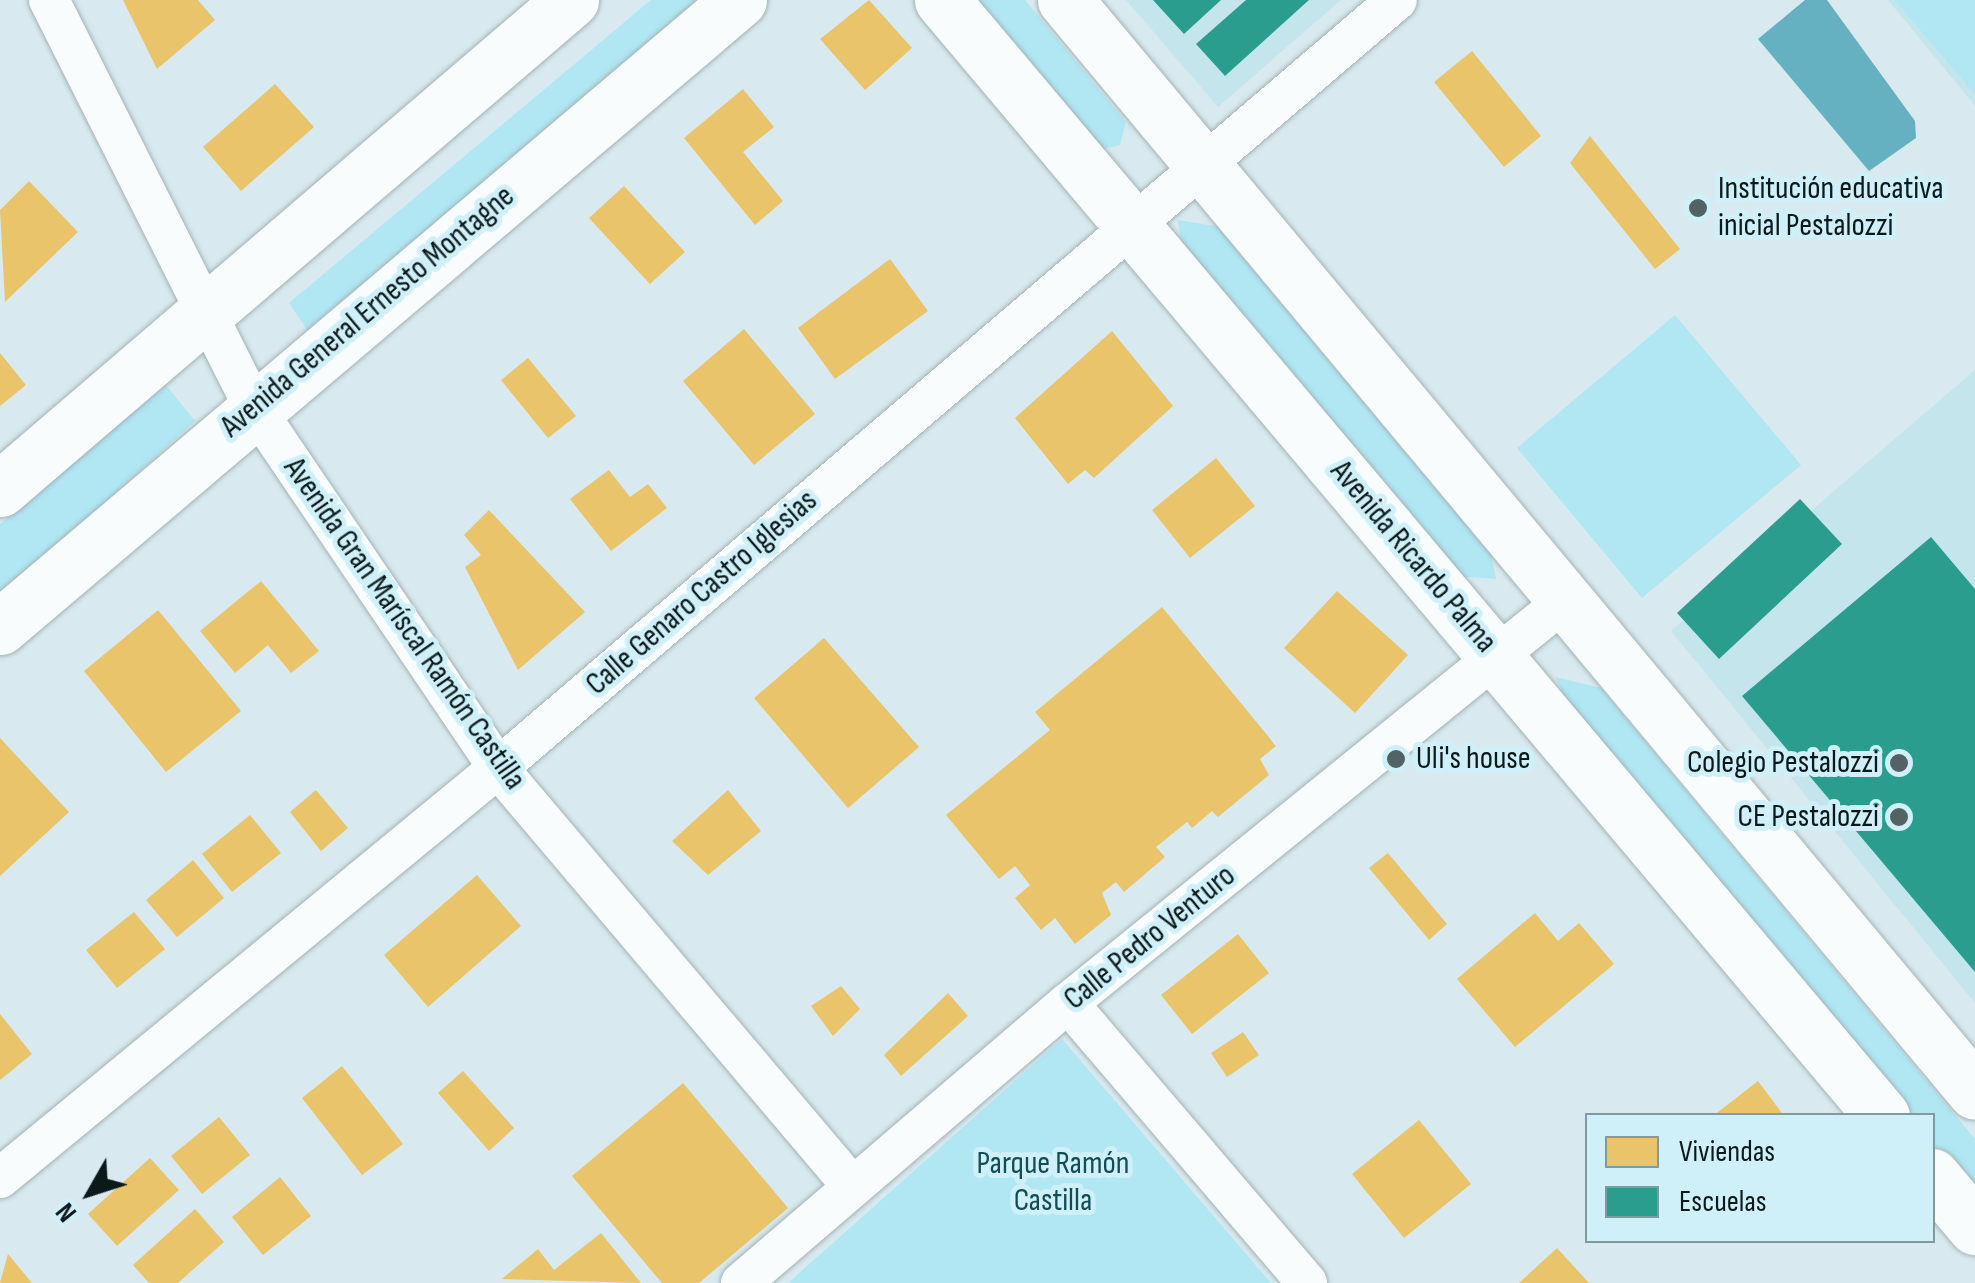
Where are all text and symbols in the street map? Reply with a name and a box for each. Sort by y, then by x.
place label: Institución educativa inicial Pestalozzi [1718,171,1944,246]
street label: Avenida General Ernesto Montagne [213,178,523,446]
marker: Institución educativa inicial Pestalozzi [1687,197,1709,219]
street label: Avenida Gran Maríscal Ramón Castilla [275,451,533,797]
street label: Avenida Ricardo Palma [1322,453,1504,661]
street label: Calle Genaro Castro Iglesias [578,482,826,704]
place label: Uli's house [1416,740,1531,778]
place label: Colegio Pestalozzi [1687,744,1879,782]
marker: Uli's house [1385,748,1407,770]
marker: Colegio Pestalozzi [1888,752,1910,774]
place label: CE Pestalozzi [1738,798,1879,836]
marker: CE Pestalozzi [1888,806,1910,828]
street label: Calle Pedro Venturo [1057,857,1243,1019]
legend [1585,1113,1935,1243]
text: Viviendas [1679,1134,1775,1170]
north arrow [40,1143,140,1243]
park label: Parque Ramón Castilla [977,1146,1129,1221]
text: Escuelas [1679,1184,1767,1220]
text: N [49,1196,84,1228]

